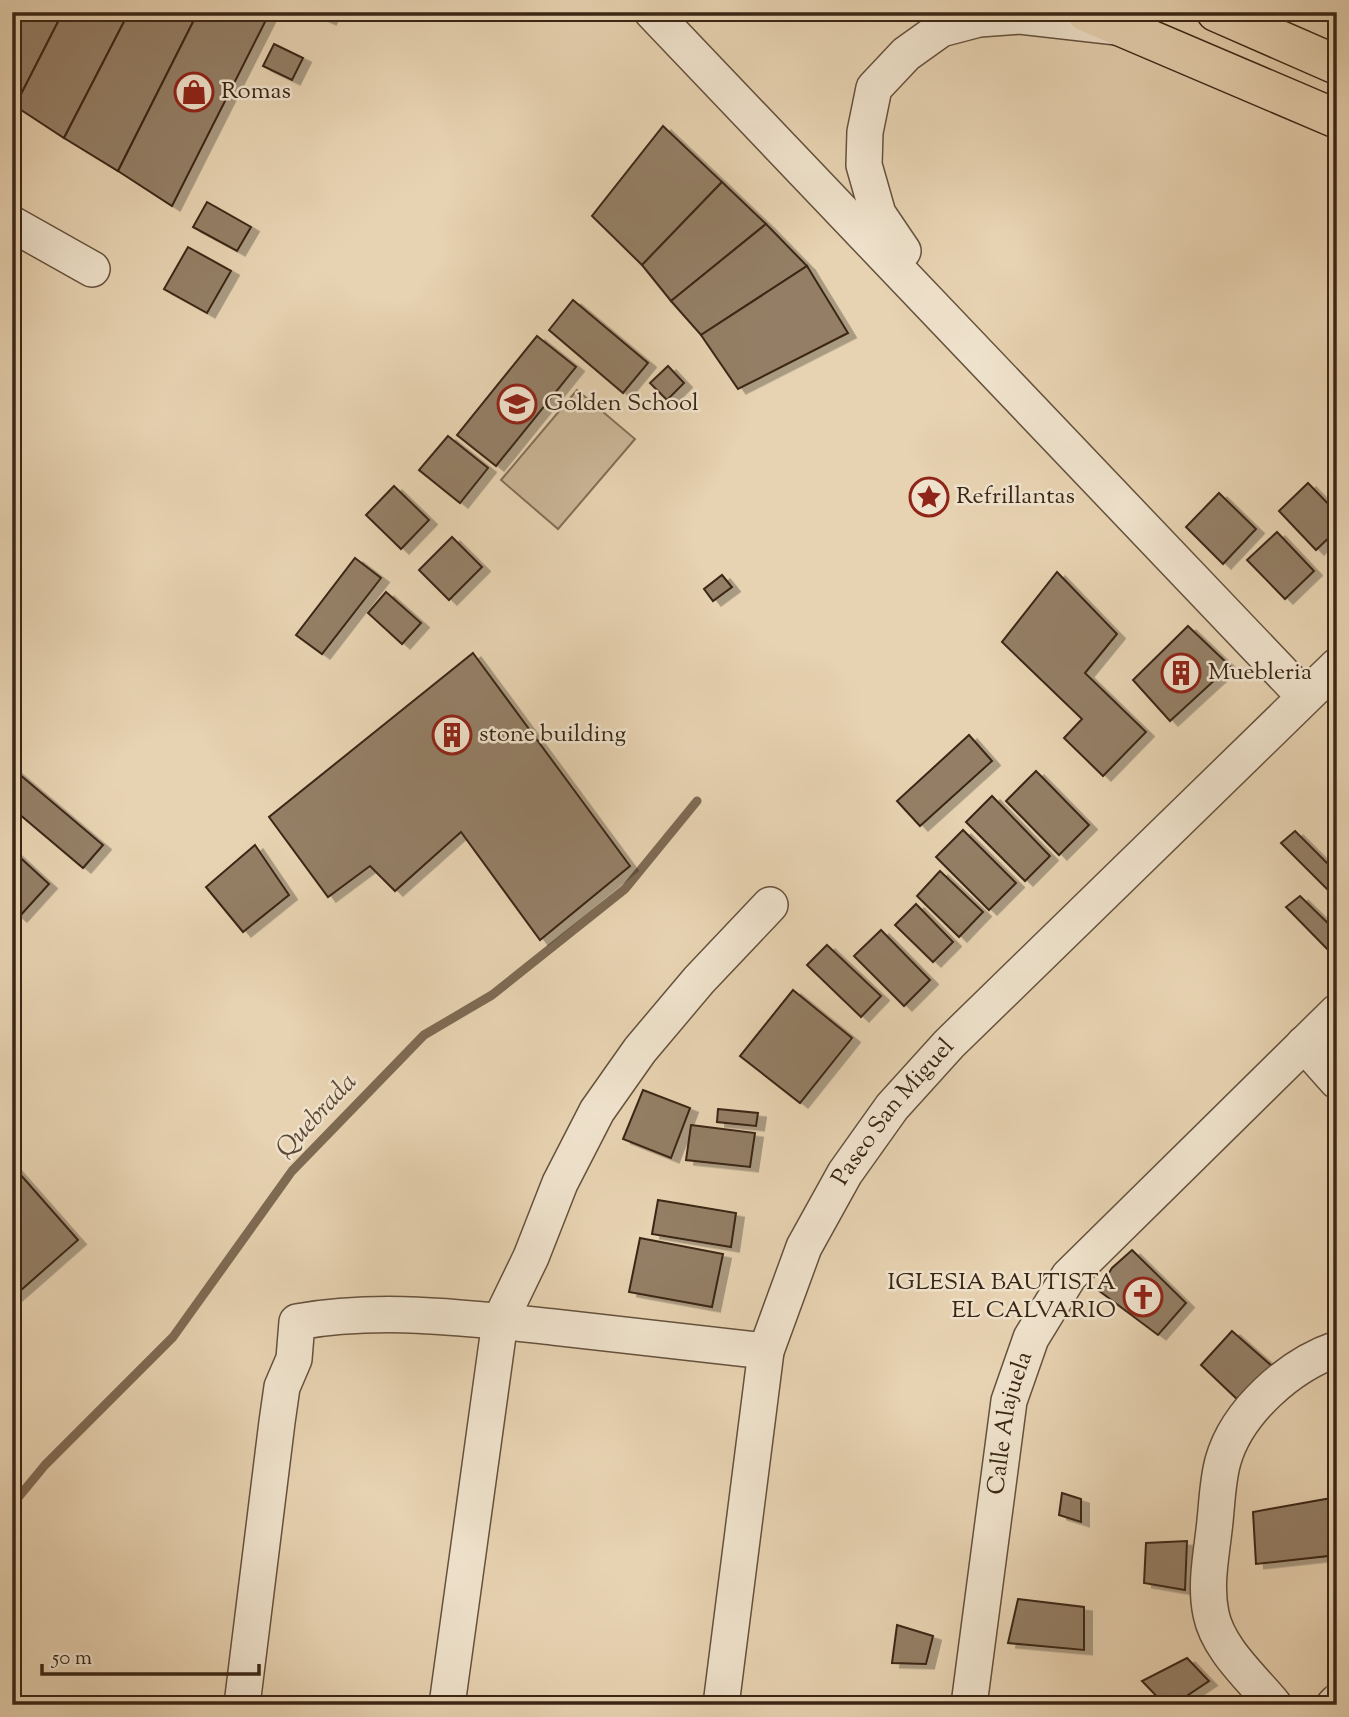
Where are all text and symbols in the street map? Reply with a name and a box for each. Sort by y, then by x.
shop icon: Romas [173,71,215,113]
place label: Romas [221,75,291,109]
school or university icon: Golden School [496,383,538,425]
place label: Golden School [544,387,699,421]
place icon: Refrillantas [908,476,950,518]
place label: Refrillantas [956,480,1075,514]
building icon: Muebleria [1160,652,1202,694]
place label: Muebleria [1208,656,1312,690]
building icon: stone building [431,714,473,756]
place label: stone building [479,718,627,752]
street label: Paseo San Miguel [824,1031,963,1192]
water label: Quebrada [268,1065,366,1167]
place label: IGLESIA BAUTISTA EL CALVARIO [887,1266,1117,1328]
church icon: IGLESIA BAUTISTA EL CALVARIO [1122,1276,1164,1318]
street label: Calle Alajuela [980,1347,1042,1497]
scale bar [42,1633,259,1677]
text: 50 m [51,1644,92,1674]

